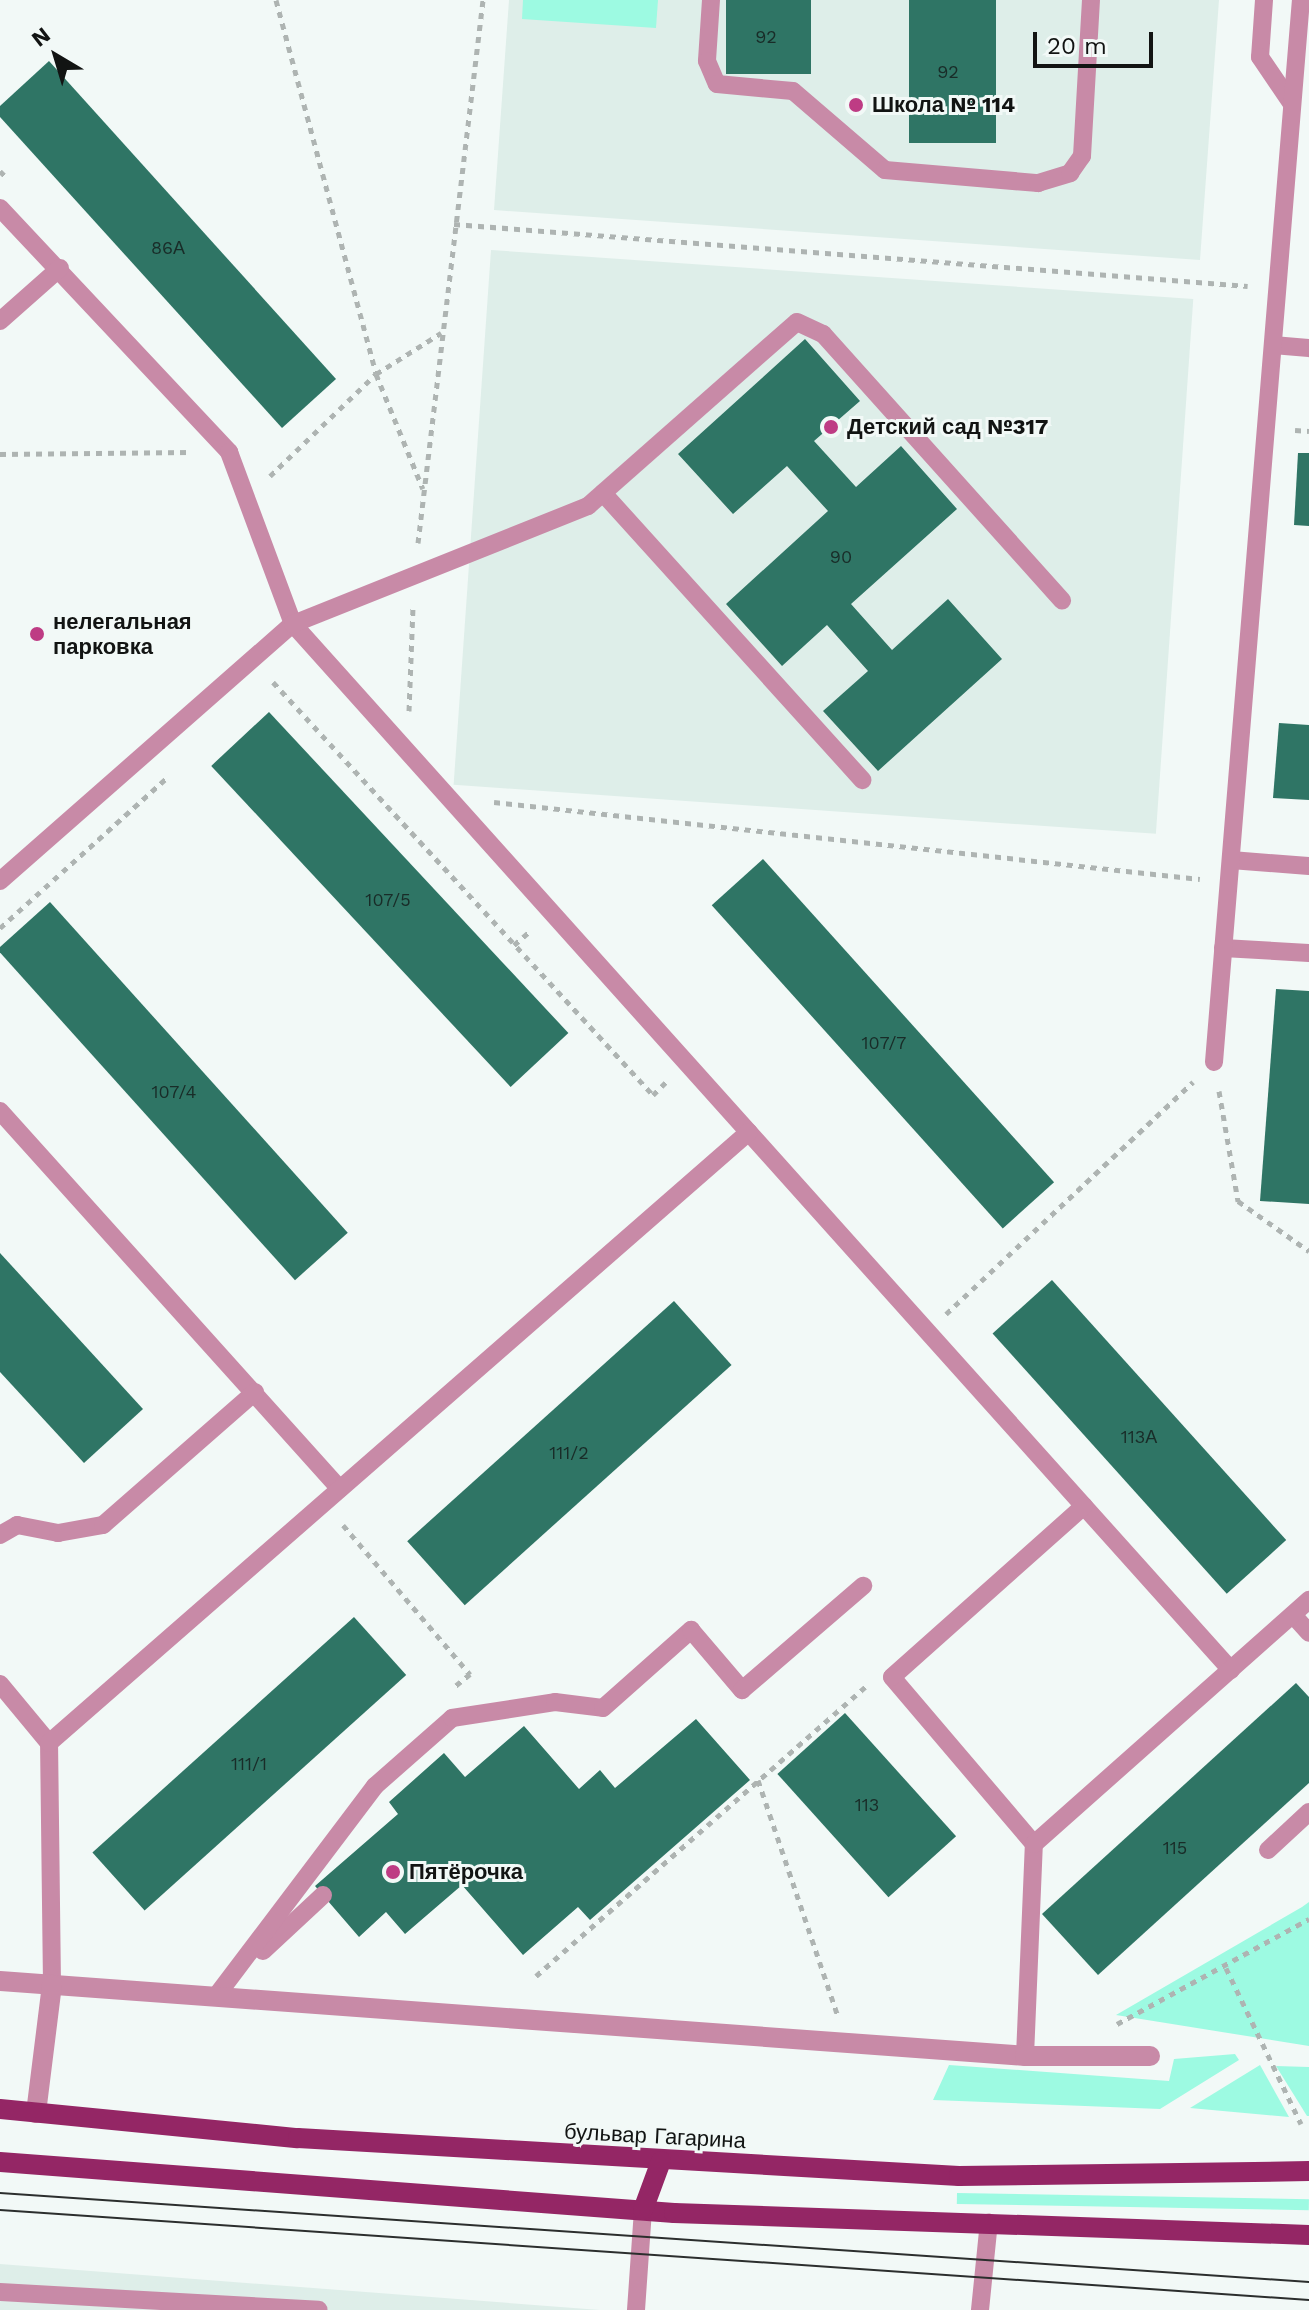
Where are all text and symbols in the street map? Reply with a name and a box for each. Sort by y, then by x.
north arrow [16,16,96,96]
scale bar [1037,16,1157,66]
text: N [27,22,55,52]
house number: 92 [755,26,777,48]
text: 20 m [1047,32,1107,60]
house number: 92 [937,61,959,83]
place label: Школа № 114 [872,92,1015,118]
marker: Школа № 114 [847,96,865,114]
house number: 86А [151,237,185,259]
place label: Детский сад №317 [847,414,1048,440]
marker: Детский сад №317 [822,418,840,436]
house number: 90 [830,546,852,568]
place label: нелегальная парковка [53,608,192,660]
marker: нелегальная парковка [28,625,46,643]
house number: 107/5 [365,889,411,911]
house number: 107/7 [862,1032,906,1054]
house number: 107/4 [151,1081,197,1103]
house number: 113А [1121,1426,1157,1448]
house number: 111/2 [549,1442,589,1464]
house number: 111/1 [231,1753,267,1775]
house number: 113 [855,1794,879,1816]
house number: 115 [1163,1837,1187,1859]
place label: Пятёрочка [409,1859,523,1885]
marker: Пятёрочка [384,1863,402,1881]
street label: бульвар Гагарина [563,2118,747,2154]

